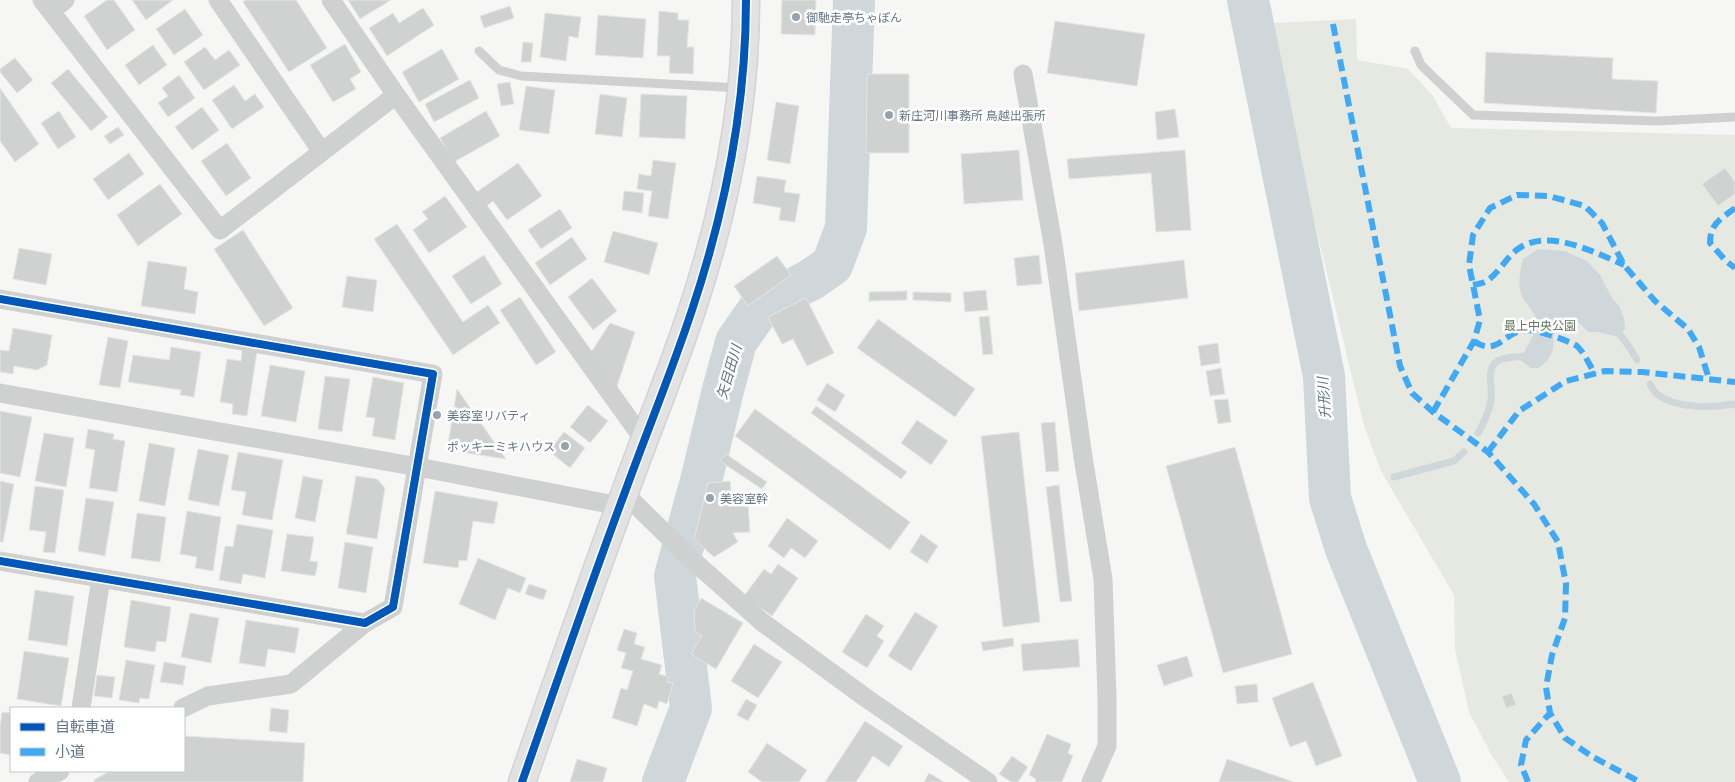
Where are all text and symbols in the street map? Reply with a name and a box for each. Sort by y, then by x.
marker: 御馳走亭ちゃぽん [790,11,802,23]
place label: 御馳走亭ちゃぽん [806,11,902,24]
marker: 新庄河川事務所 鳥越出張所 [883,109,895,121]
place label: 新庄河川事務所 鳥越出張所 [899,109,1046,122]
park label: 最上中央公園 [1504,319,1576,332]
water label: 矢目田川 [714,341,745,401]
water label: 升形川 [1314,374,1333,420]
marker: 美容室リバティ [431,409,443,421]
place label: 美容室リバティ [447,409,530,422]
place label: ポッキーミキハウス [447,440,555,453]
marker: ポッキーミキハウス [559,440,571,452]
marker: 美容室幹 [704,492,716,504]
place label: 美容室幹 [720,492,768,505]
legend [10,707,185,772]
text: 自転車道 [55,718,115,735]
text: 小道 [55,743,85,760]

